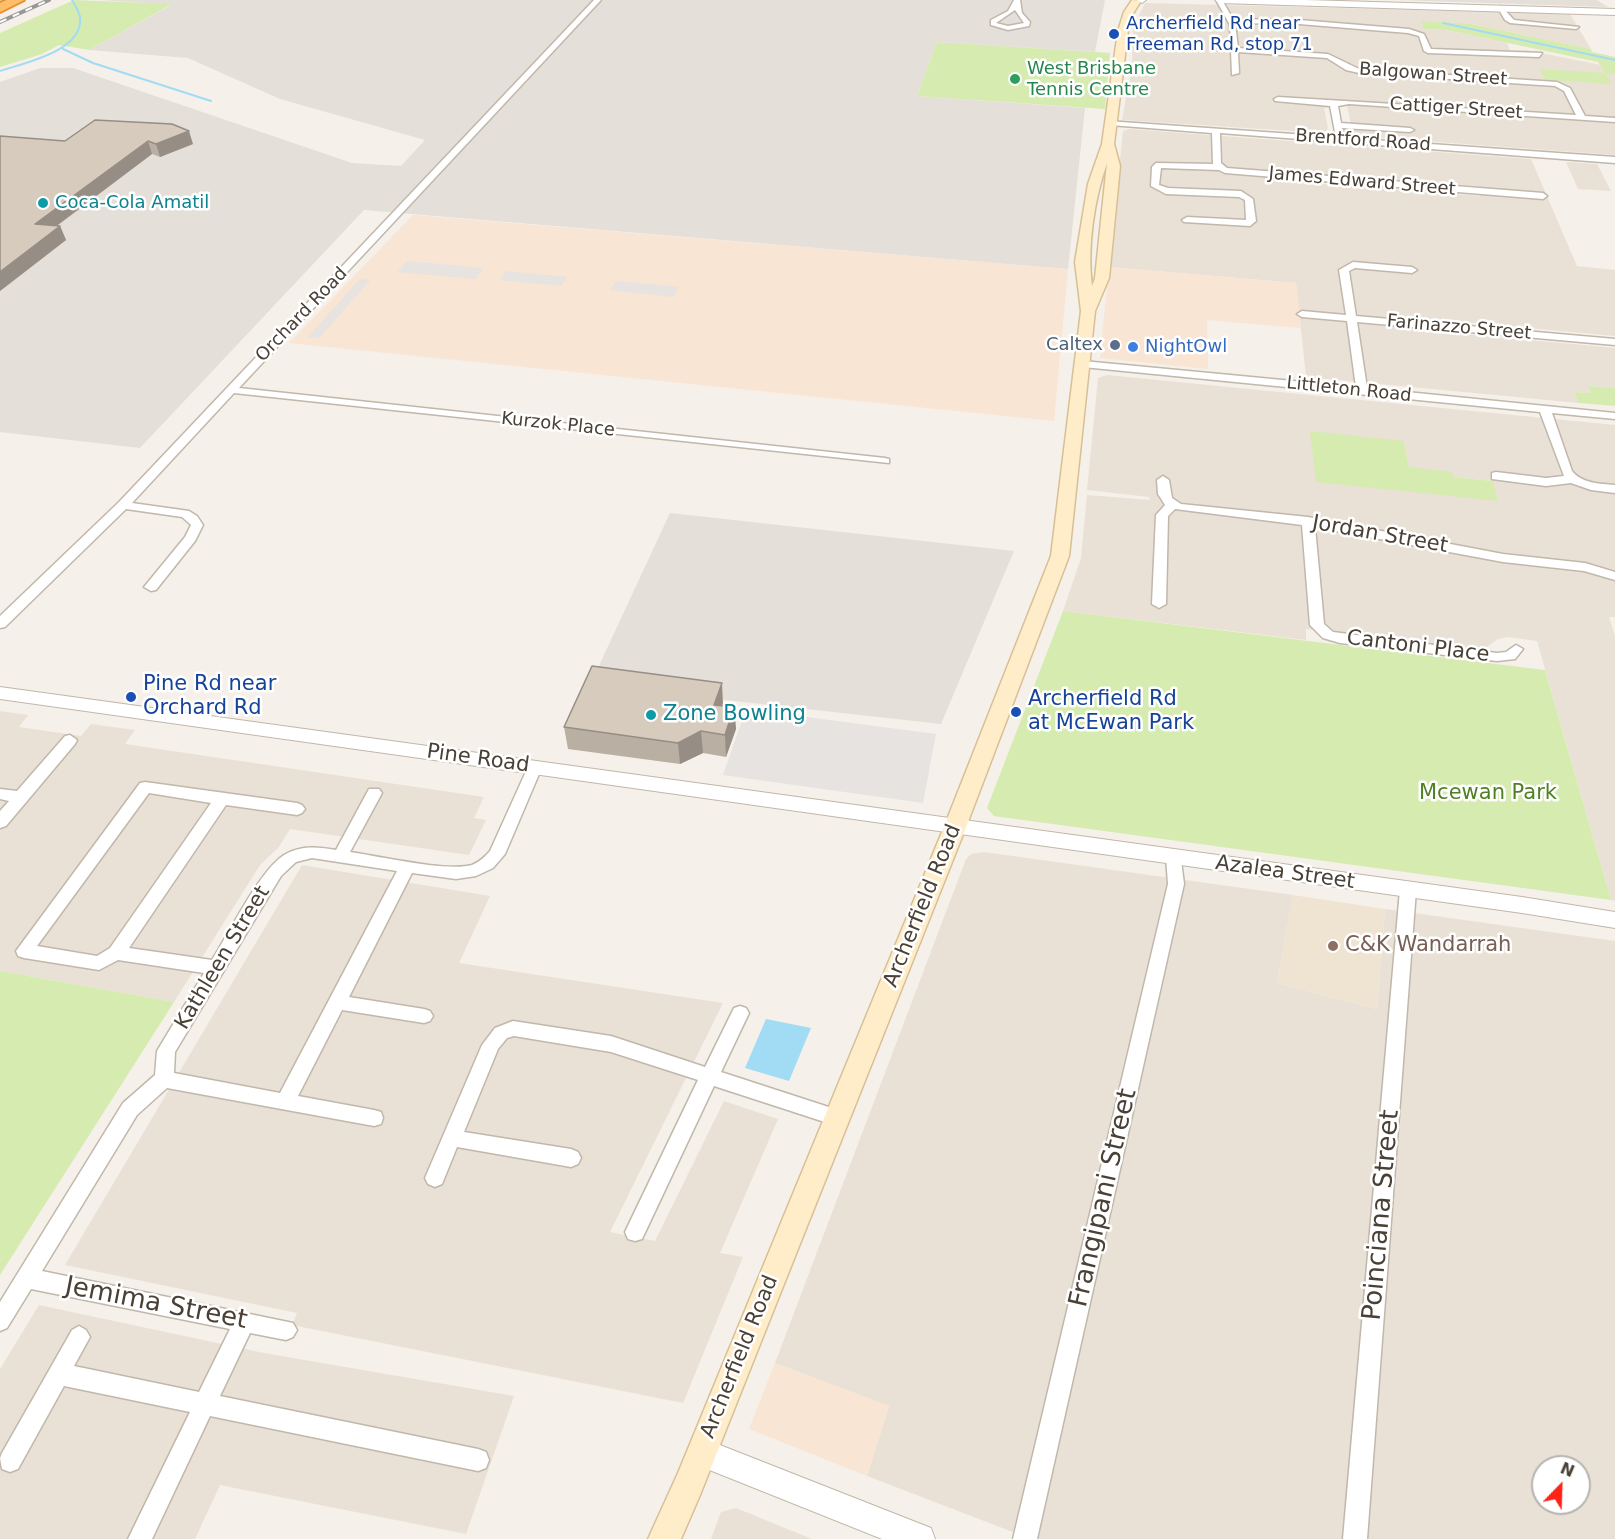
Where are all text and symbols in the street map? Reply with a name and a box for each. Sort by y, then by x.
place label: Archerfield Rd near Freeman Rd, stop 71 [1126,13,1313,56]
marker: Archerfield Rd near Freeman Rd, stop 71 [1107,27,1121,41]
place label: West Brisbane Tennis Centre [1027,58,1156,100]
street label: Balgowan Street [1358,59,1508,91]
marker: West Brisbane Tennis Centre [1008,72,1022,86]
street label: Cattiger Street [1389,94,1523,124]
street label: Brentford Road [1295,125,1431,157]
street label: James Edward Street [1268,163,1456,201]
place label: Coca-Cola Amatil [55,192,209,214]
marker: Coca-Cola Amatil [36,196,50,210]
street label: Orchard Road [252,263,352,367]
street label: Farinazzo Street [1386,311,1532,345]
place label: Caltex [1046,334,1103,356]
place label: NightOwl [1145,336,1227,358]
marker: Caltex [1108,338,1122,352]
marker: NightOwl [1126,340,1140,354]
street label: Littleton Road [1285,373,1413,407]
street label: Kurzok Place [500,408,616,442]
street label: Jordan Street [1310,511,1450,559]
street label: Cantoni Place [1345,626,1491,668]
place label: Pine Rd near Orchard Rd [143,672,276,722]
place label: Archerfield Rd at McEwan Park [1028,687,1194,737]
marker: Pine Rd near Orchard Rd [124,690,138,704]
place label: Zone Bowling [663,702,806,728]
marker: Archerfield Rd at McEwan Park [1009,705,1023,719]
marker: Zone Bowling [644,708,658,722]
street label: Pine Road [425,739,531,779]
park label: Mcewan Park [1419,781,1557,807]
street label: Archerfield Road [879,821,967,991]
street label: Azalea Street [1214,851,1356,895]
street label: Kathleen Street [170,882,276,1034]
place label: C&K Wandarrah [1345,933,1511,959]
marker: C&K Wandarrah [1326,939,1340,953]
street label: Frangipani Street [1064,1086,1144,1310]
street label: Poinciana Street [1357,1108,1407,1322]
street label: Jemima Street [62,1271,250,1337]
street label: Archerfield Road [696,1272,784,1442]
north arrow [1531,1455,1591,1515]
text: N [1558,1458,1577,1481]

